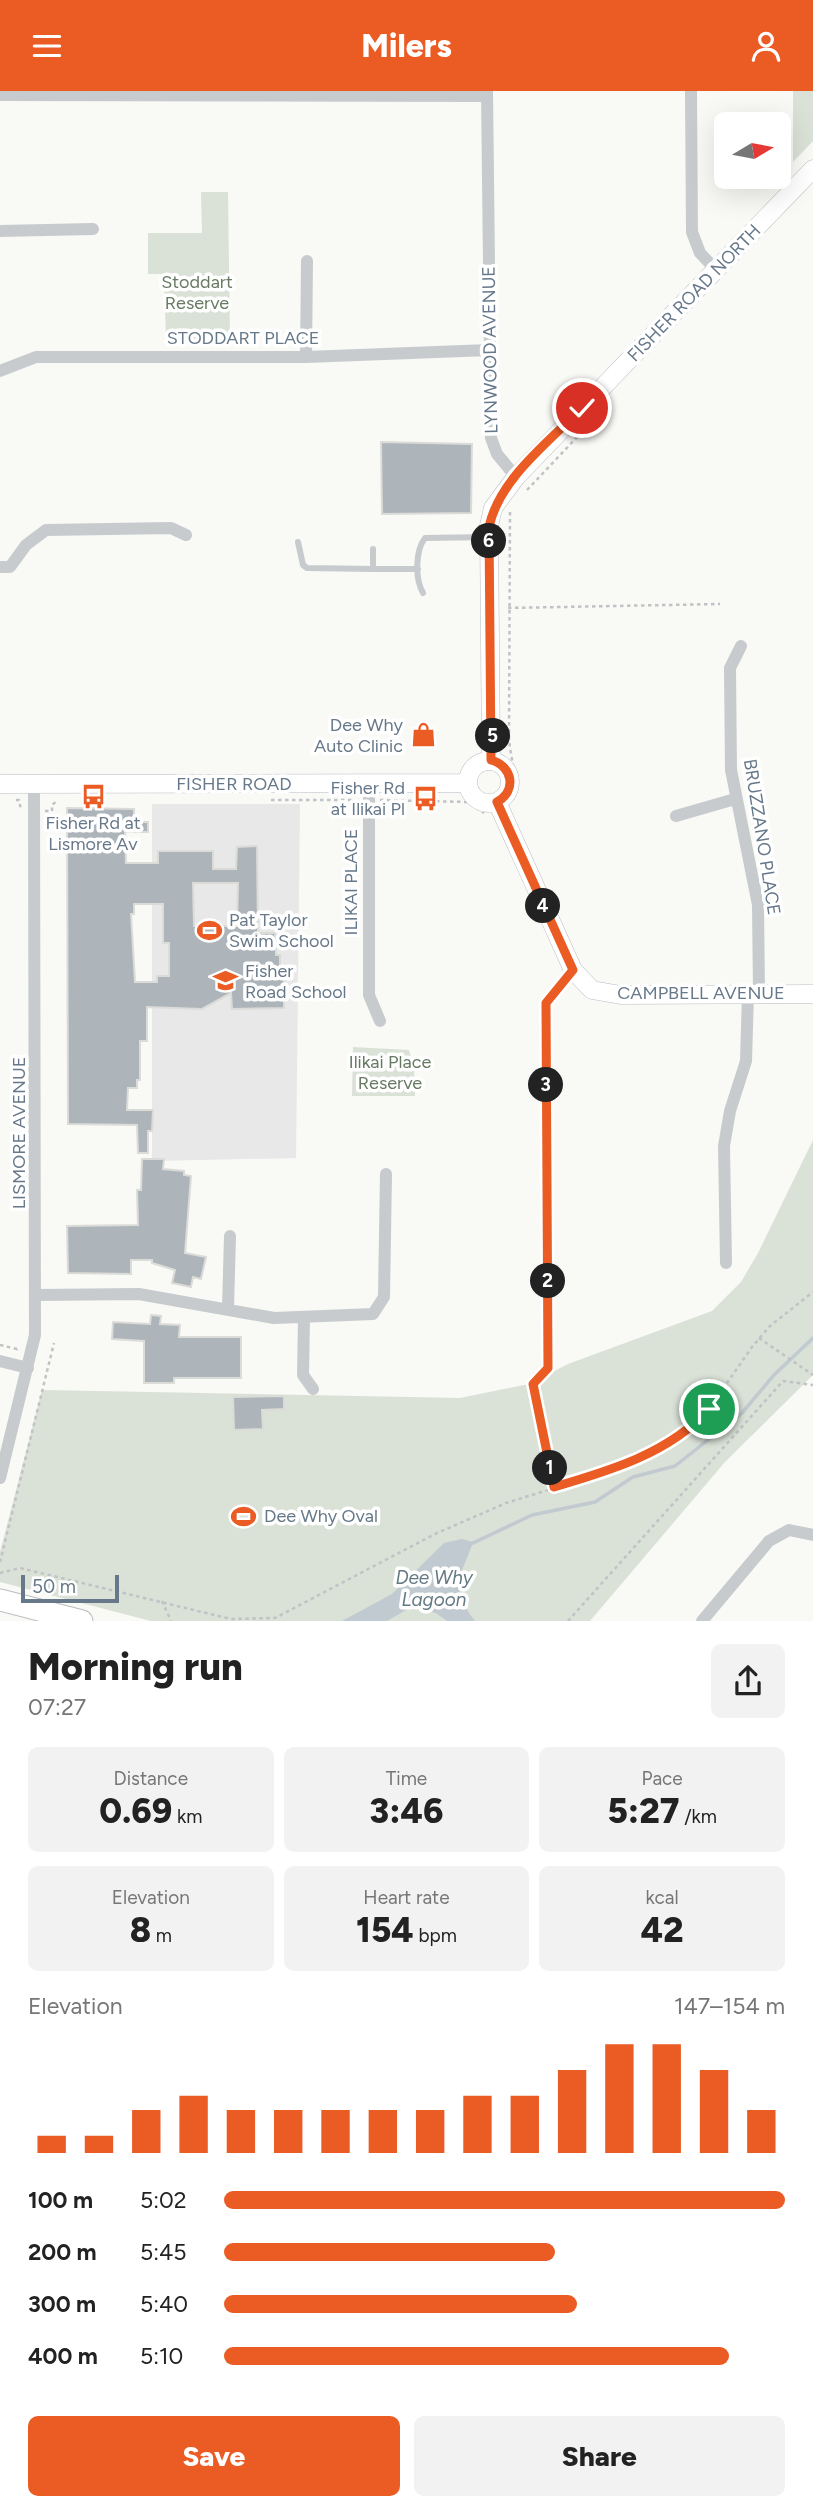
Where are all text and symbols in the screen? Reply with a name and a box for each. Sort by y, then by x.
icon: menu [28,27,66,65]
text: Milers [361,27,452,65]
icon: person [747,27,785,65]
north arrow [714,112,791,189]
map controls [714,112,791,189]
street label: FISHER ROAD NORTH [623,220,765,366]
street label: LYNWOOD AVENUE [478,266,502,434]
park label: Stoddart Reserve [161,271,233,314]
street label: STODDART PLACE [167,327,319,349]
pin [552,378,612,438]
icon: check [563,389,601,427]
pin: 6 [472,524,506,559]
text: 6 [483,529,494,552]
place label: Dee Why Auto Clinic [314,714,404,757]
pin: 5 [476,719,510,753]
shop icon: Dee Why Auto Clinic [409,721,437,749]
text: 5 [487,724,498,747]
street label: BRUZZANO PLACE [739,757,785,917]
street label: FISHER ROAD [176,773,292,795]
place label: Fisher Rd at Ilikai Pl [330,777,405,820]
bus stop icon: Fisher Rd at Lismore Av [79,782,107,810]
bus stop icon: Fisher Rd at Ilikai Pl [411,784,439,812]
place label: Fisher Rd at Lismore Av [46,812,141,855]
street label: ILIKAI PLACE [340,829,362,935]
pin: 4 [526,889,560,923]
text: 4 [536,894,549,917]
place label: Pat Taylor Swim School [229,909,334,952]
sports icon: Pat Taylor Swim School [195,916,223,944]
place label: Fisher Road School [245,960,347,1003]
school or university icon: Fisher Road School [211,967,239,995]
street label: CAMPBELL AVENUE [617,982,785,1004]
park label: Ilikai Place Reserve [349,1051,431,1094]
street label: LISMORE AVENUE [8,1057,30,1209]
pin: 3 [528,1067,564,1103]
text: 3 [540,1073,551,1096]
pin: 2 [530,1263,566,1299]
text: 2 [542,1269,553,1292]
pin [679,1379,739,1439]
icon: arrive [690,1390,728,1428]
pin: 1 [532,1451,568,1485]
text: 1 [545,1456,554,1479]
sports icon: Dee Why Oval [230,1502,258,1530]
place label: Dee Why Oval [264,1505,378,1527]
water label: Dee Why Lagoon [395,1566,474,1611]
scale bar [21,1572,119,1604]
text: 50 m [32,1575,76,1598]
text: Morning run [28,1644,243,1690]
button: share [711,1644,785,1718]
text: 07:27 [28,1693,86,1721]
text: Distance [114,1767,188,1790]
text: Time [386,1767,427,1790]
text: Pace [642,1767,683,1790]
text: 0.69 [99,1790,172,1832]
text: 3:46 [370,1790,443,1832]
text: 5:27 [607,1790,679,1832]
text: km [172,1805,202,1828]
text: /km [679,1805,717,1828]
text: Elevation [112,1886,190,1909]
text: Heart rate [363,1886,450,1909]
text: kcal [646,1886,679,1909]
text: 8 [130,1909,151,1951]
text: 154 [356,1909,414,1951]
text: 42 [641,1909,684,1951]
text: m [151,1924,172,1947]
text: bpm [414,1924,457,1947]
text: Elevation [28,1992,123,2020]
text: 147–154 m [674,1992,785,2020]
text: 100 m [28,2186,93,2214]
text: 5:02 [140,2186,187,2214]
text: 200 m [28,2238,97,2266]
text: 5:45 [140,2238,187,2266]
text: 300 m [28,2290,96,2318]
text: 5:40 [140,2290,188,2318]
text: 400 m [28,2342,98,2370]
text: 5:10 [140,2342,183,2370]
button: Save [28,2416,400,2496]
button: Share [414,2416,785,2496]

